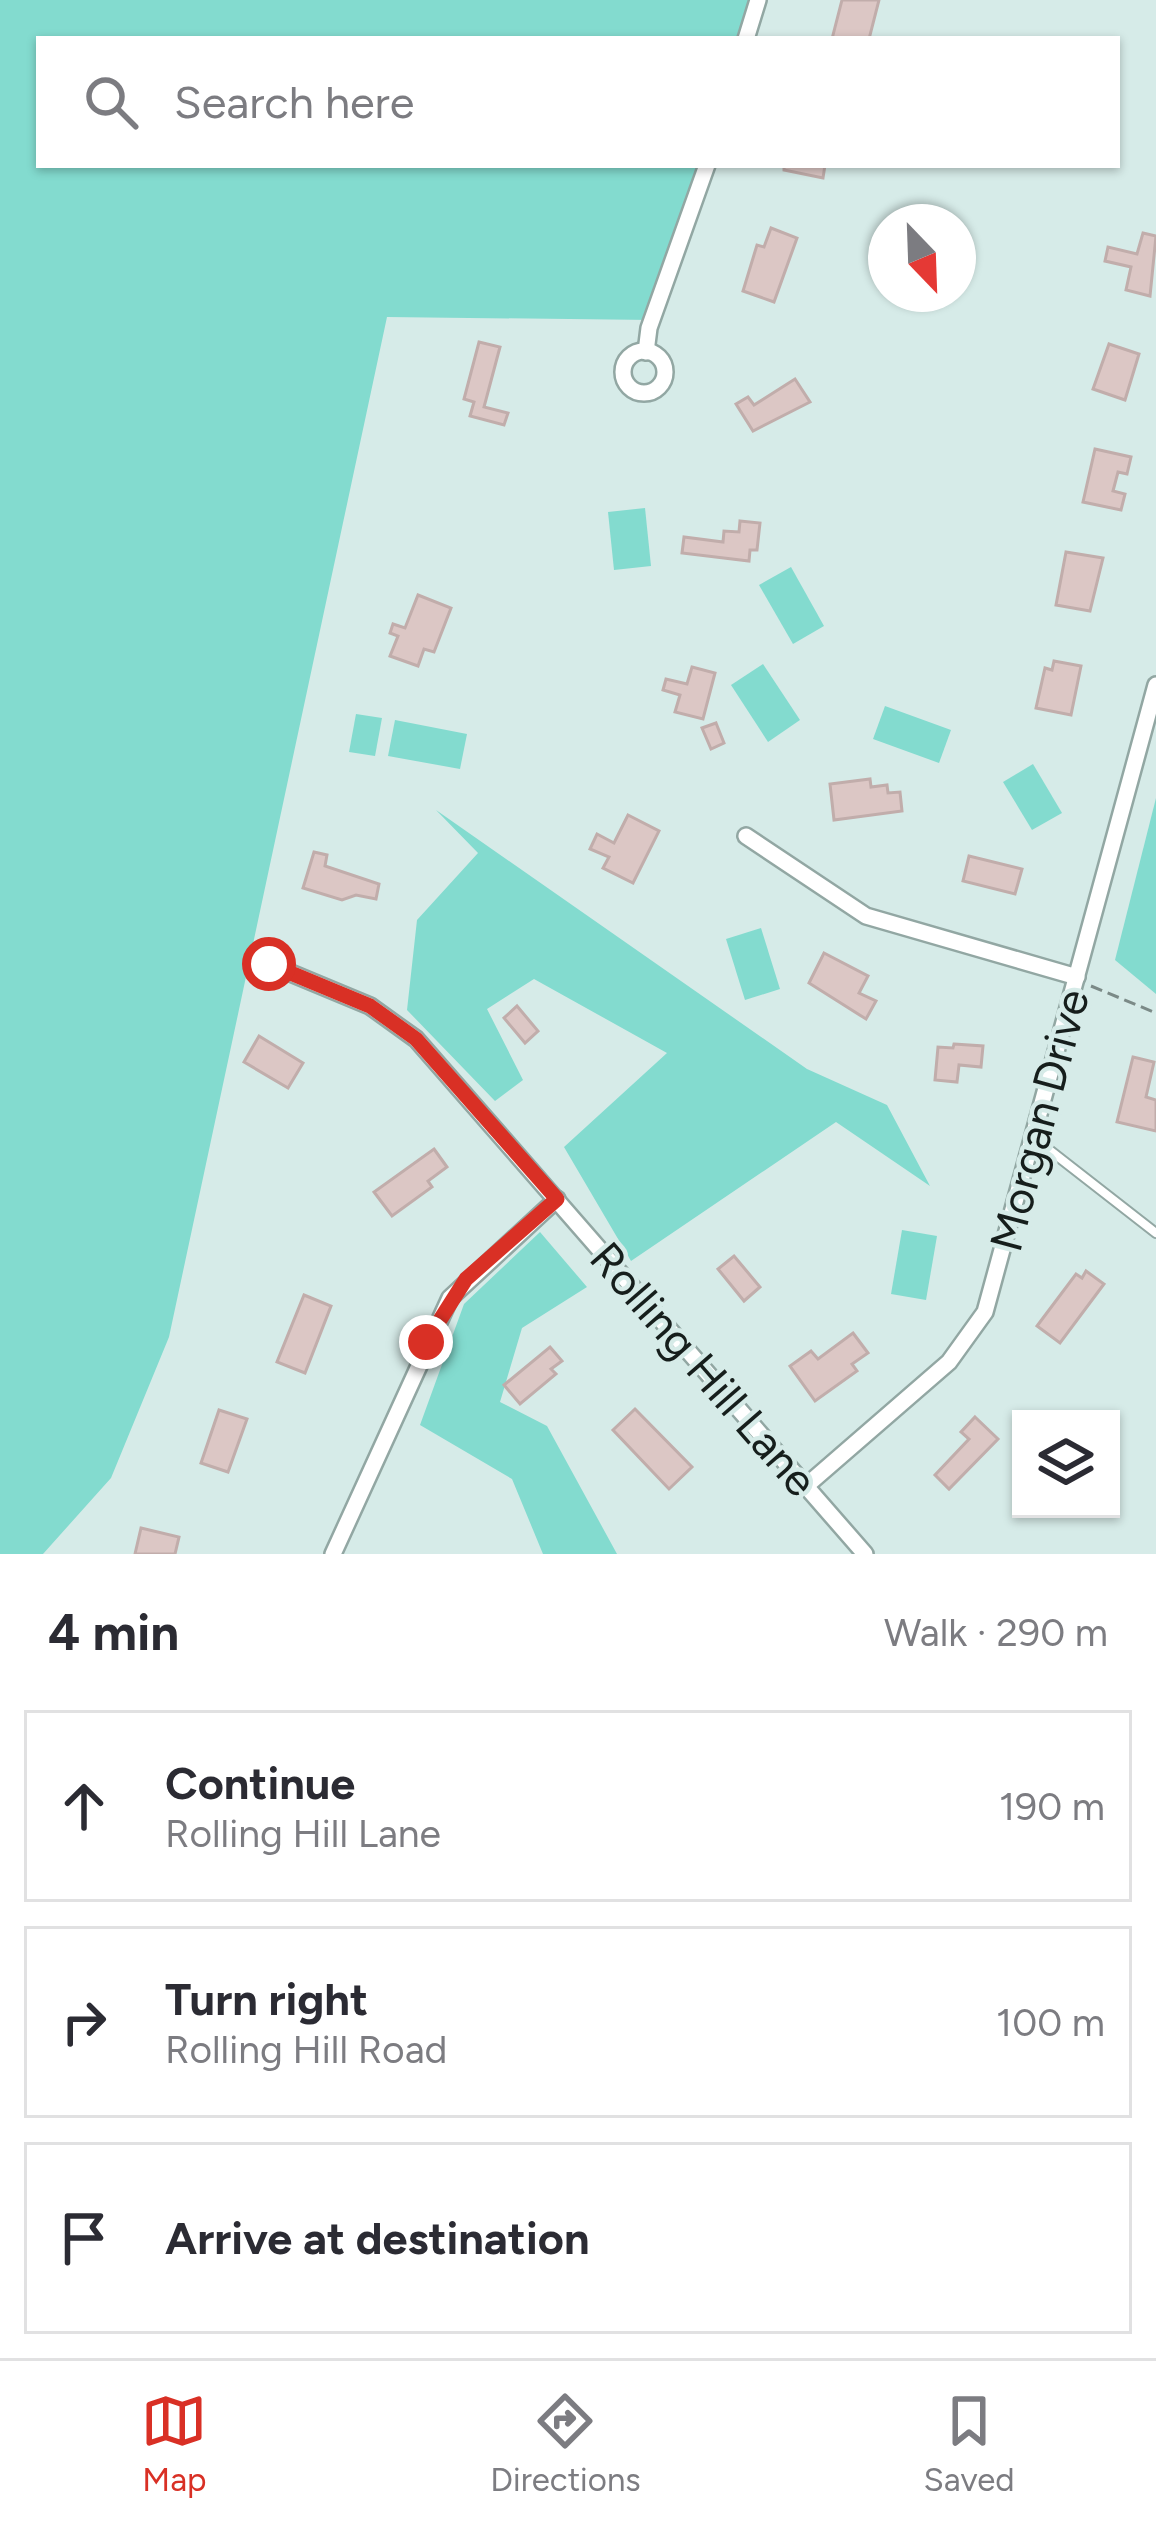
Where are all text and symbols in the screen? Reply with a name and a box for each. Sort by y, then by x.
search box [36,36,1120,168]
icon: search [78,69,144,135]
text: Search here [174,75,414,129]
north arrow [868,204,976,312]
route start [242,937,296,991]
street label: Morgan Drive [978,983,1100,1257]
street label: Rolling Hill Lane [579,1231,829,1507]
route end [399,1315,453,1369]
map controls [1012,1410,1120,1518]
button: layers [1012,1410,1120,1518]
text: 4 min [48,1602,179,1663]
text: Walk · 290 m [884,1609,1108,1656]
text: Continue [165,1756,355,1810]
icon: ahead [51,1773,117,1839]
text: 190 m [999,1783,1105,1830]
text: Rolling Hill Lane [165,1810,441,1857]
text: Turn right [165,1972,368,2026]
icon: right [51,1989,117,2055]
text: 100 m [996,1999,1105,2046]
text: Rolling Hill Road [165,2026,447,2073]
icon: arrive [51,2205,117,2271]
text: Arrive at destination [165,2211,589,2265]
tab: Map [141,2388,207,2499]
tab: Directions [490,2388,641,2499]
tab: Saved [924,2388,1015,2499]

